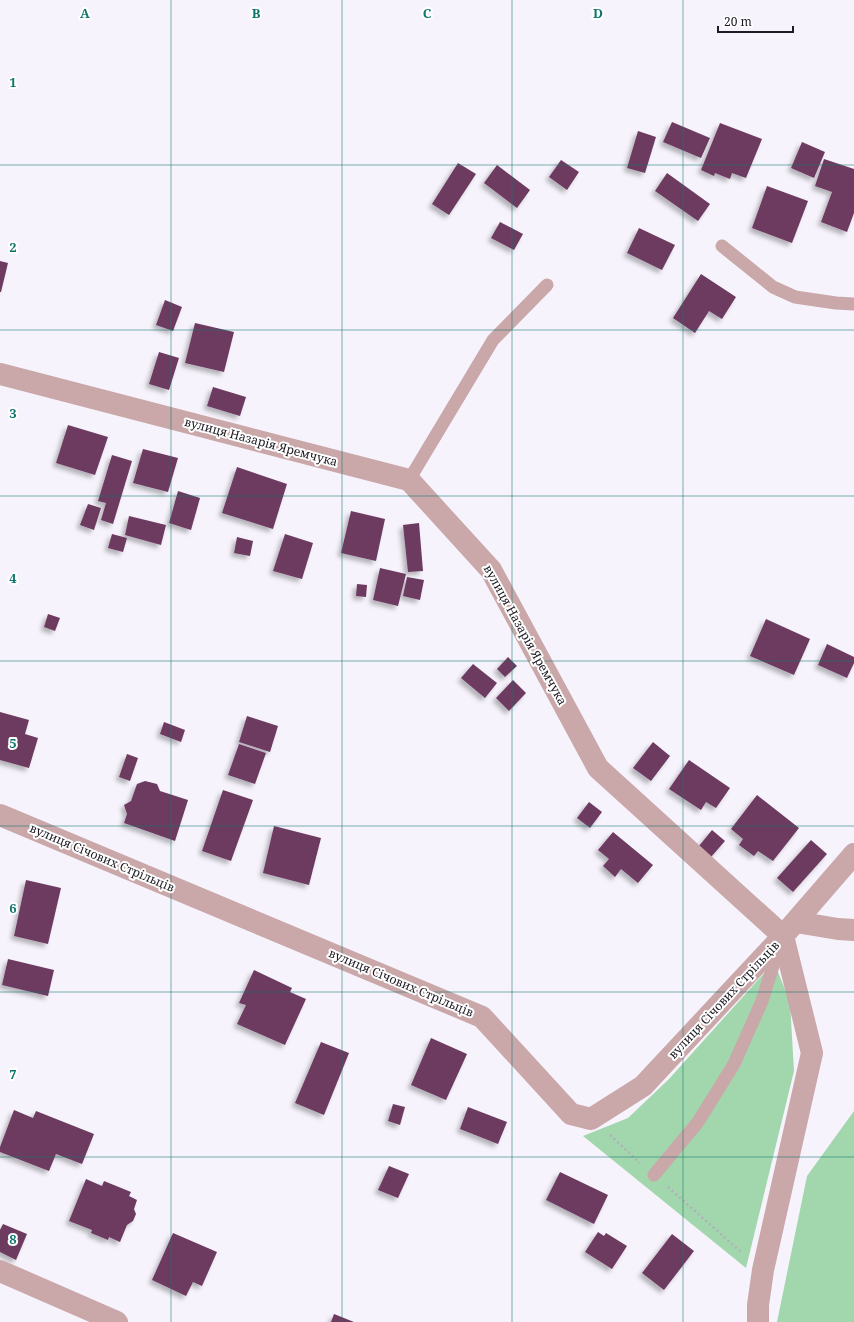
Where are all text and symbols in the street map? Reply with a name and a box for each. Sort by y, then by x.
text: A [80,4,90,22]
text: B [252,4,261,22]
text: C [423,4,432,22]
text: D [593,4,603,22]
scale bar [718,8,793,34]
text: 20 m [724,13,752,30]
text: 1 [9,73,17,91]
text: 2 [9,238,17,256]
text: 3 [9,404,17,422]
street label: вулиця Назарія Яремчука [183,413,340,470]
street label: вулиця Назарія Яремчука [480,562,571,708]
text: 4 [9,569,17,587]
text: 5 [9,734,17,752]
street label: вулиця Січових Стрільців [27,819,177,896]
text: 6 [9,899,17,917]
street label: вулиця Січових Стрільців [664,937,783,1062]
street label: вулиця Січових Стрільців [326,944,476,1021]
text: 7 [9,1065,17,1083]
text: 8 [9,1230,17,1248]

